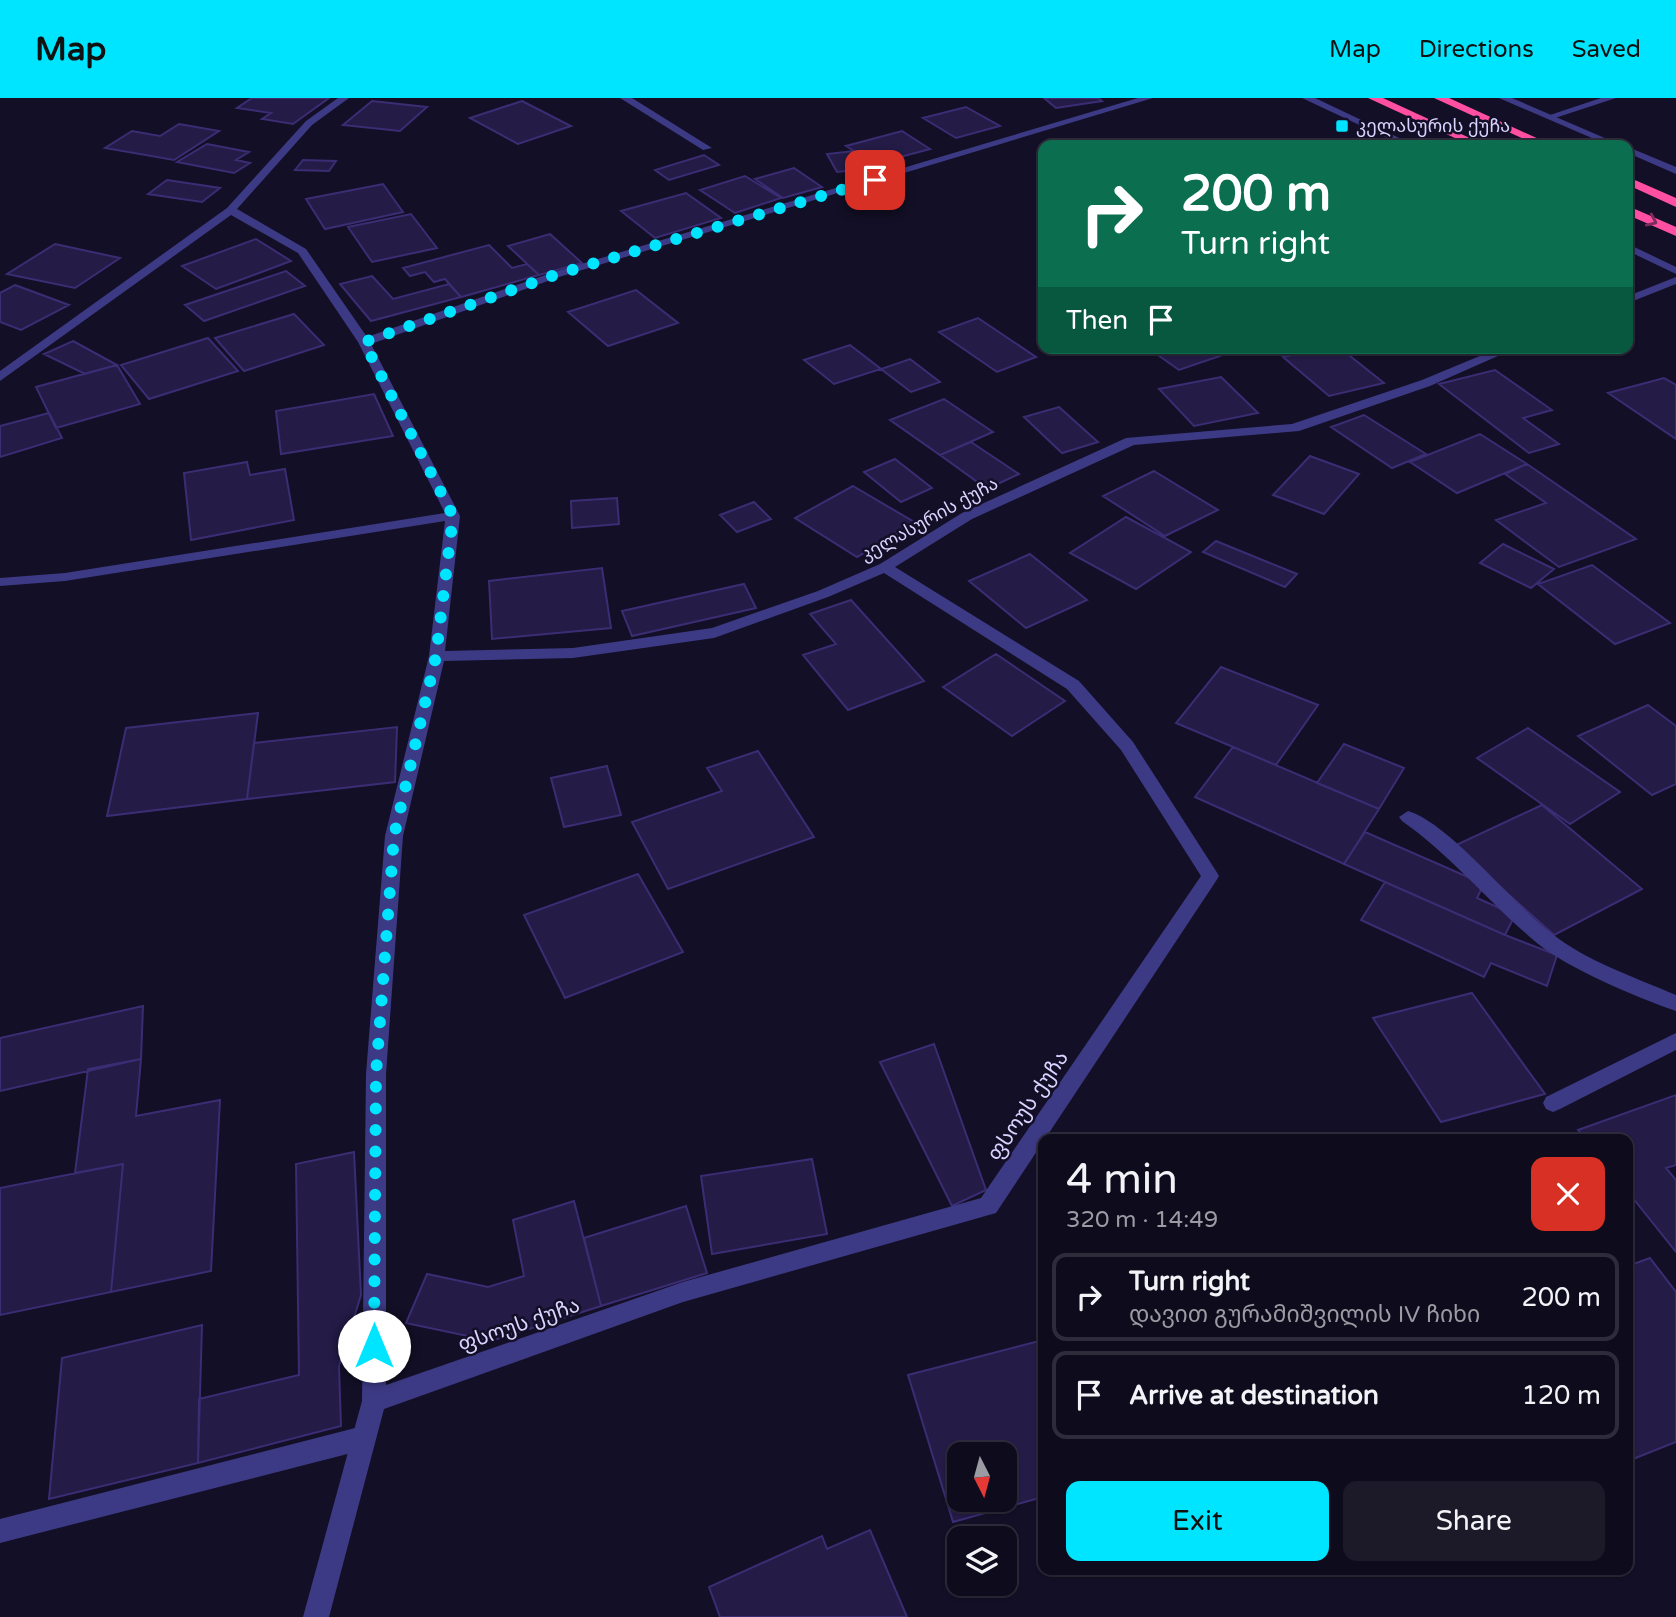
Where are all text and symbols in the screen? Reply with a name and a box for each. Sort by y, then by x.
text: Map [35,30,106,69]
text: Map [1329,35,1381,64]
text: Directions [1419,35,1534,64]
text: Saved [1572,35,1641,64]
place label: კელასურის ქუჩა [1356,115,1510,137]
marker: კელასურის ქუჩა [1334,118,1350,134]
pin [845,150,905,210]
icon: arrive [856,161,894,199]
text: 200 m [1181,165,1331,224]
icon: right [1066,168,1157,259]
one-way arrow [1645,213,1657,227]
text: Turn right [1181,225,1330,263]
icon: arrive [1142,301,1180,339]
text: Then [1066,305,1128,336]
street label: კელასურის ქუჩა [856,472,1002,566]
street label: ფსოუს ქუჩა [982,1046,1074,1166]
text: 4 min [1066,1154,1178,1205]
button: close [1531,1157,1605,1231]
text: 320 m · 14:49 [1066,1206,1218,1234]
text: Turn right [1129,1266,1250,1297]
icon: right [1070,1278,1108,1316]
text: 200 m [1521,1282,1601,1313]
street label: ფსოუს ქუჩა [455,1292,583,1358]
text: დავით გურამიშვილის IV ჩიხი [1129,1301,1480,1329]
position arrow [337,1309,411,1383]
icon: arrive [1070,1376,1108,1414]
text: Arrive at destination [1129,1380,1379,1411]
text: 120 m [1521,1380,1601,1411]
north arrow [947,1442,1017,1512]
map controls [947,1442,1017,1596]
button: Exit [1066,1481,1329,1561]
button: Share [1343,1481,1605,1561]
button: layers [947,1526,1017,1596]

